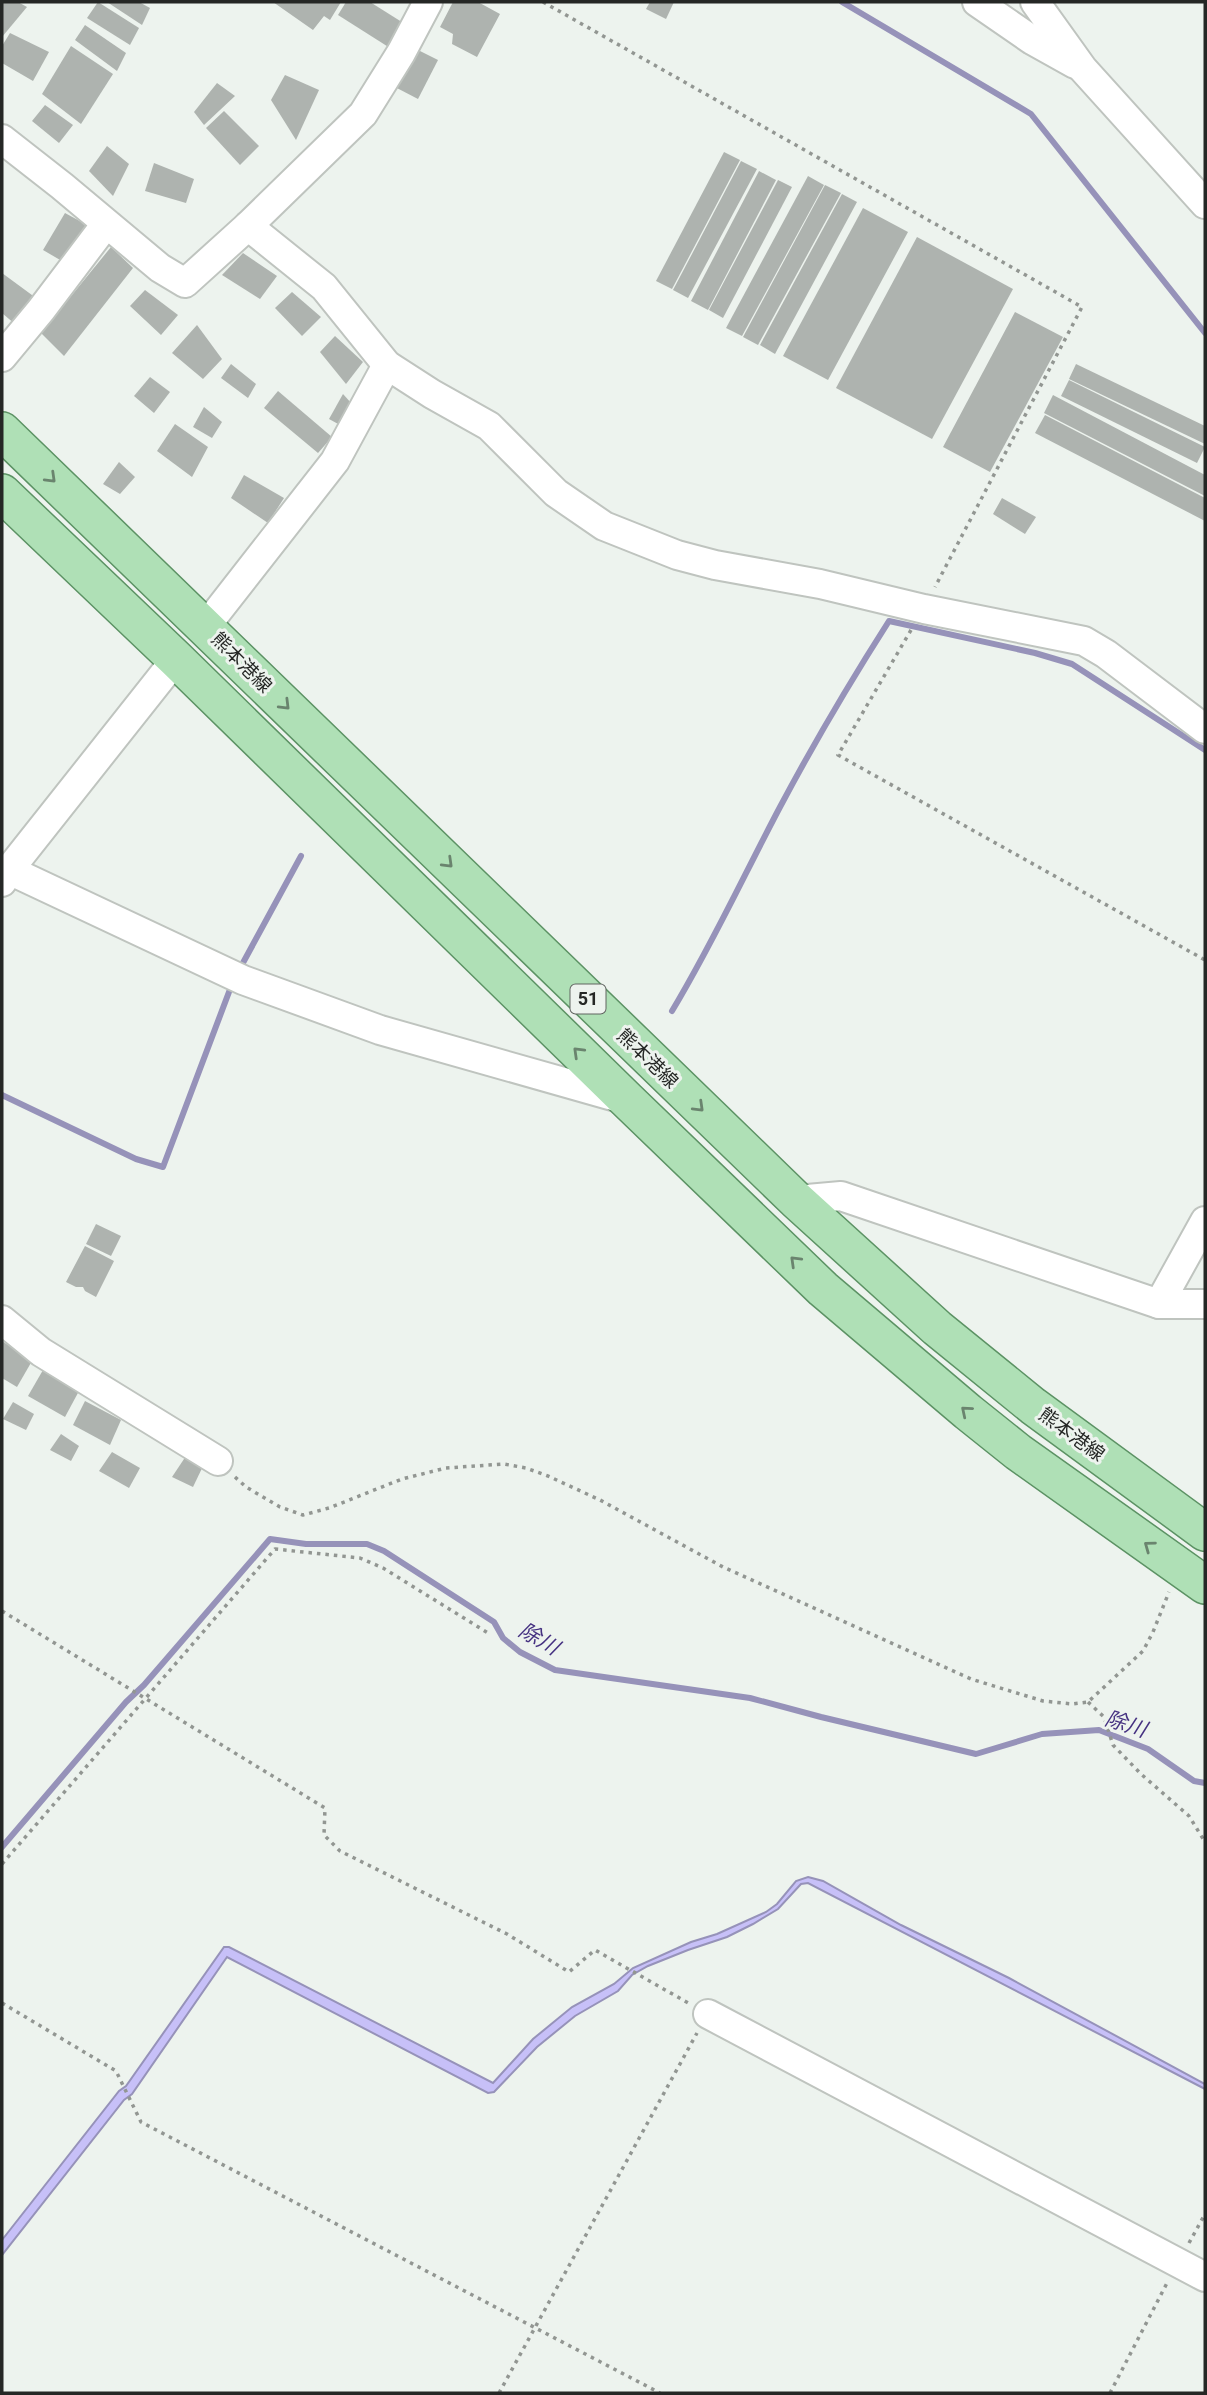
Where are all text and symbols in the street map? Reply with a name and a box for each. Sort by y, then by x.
one-way arrow [43,470,56,483]
street label: 熊本港線 [207,627,277,697]
one-way arrow [276,696,289,709]
one-way arrow [439,855,452,868]
road number: 51 [570,984,606,1014]
street label: 熊本港線 [612,1024,683,1093]
one-way arrow [573,1048,586,1061]
one-way arrow [691,1098,704,1111]
one-way arrow [790,1257,803,1270]
street label: 熊本港線 [1034,1403,1109,1466]
one-way arrow [962,1407,975,1419]
one-way arrow [1144,1542,1157,1554]
water label: 除川 [515,1618,565,1661]
water label: 除川 [1102,1706,1152,1743]

